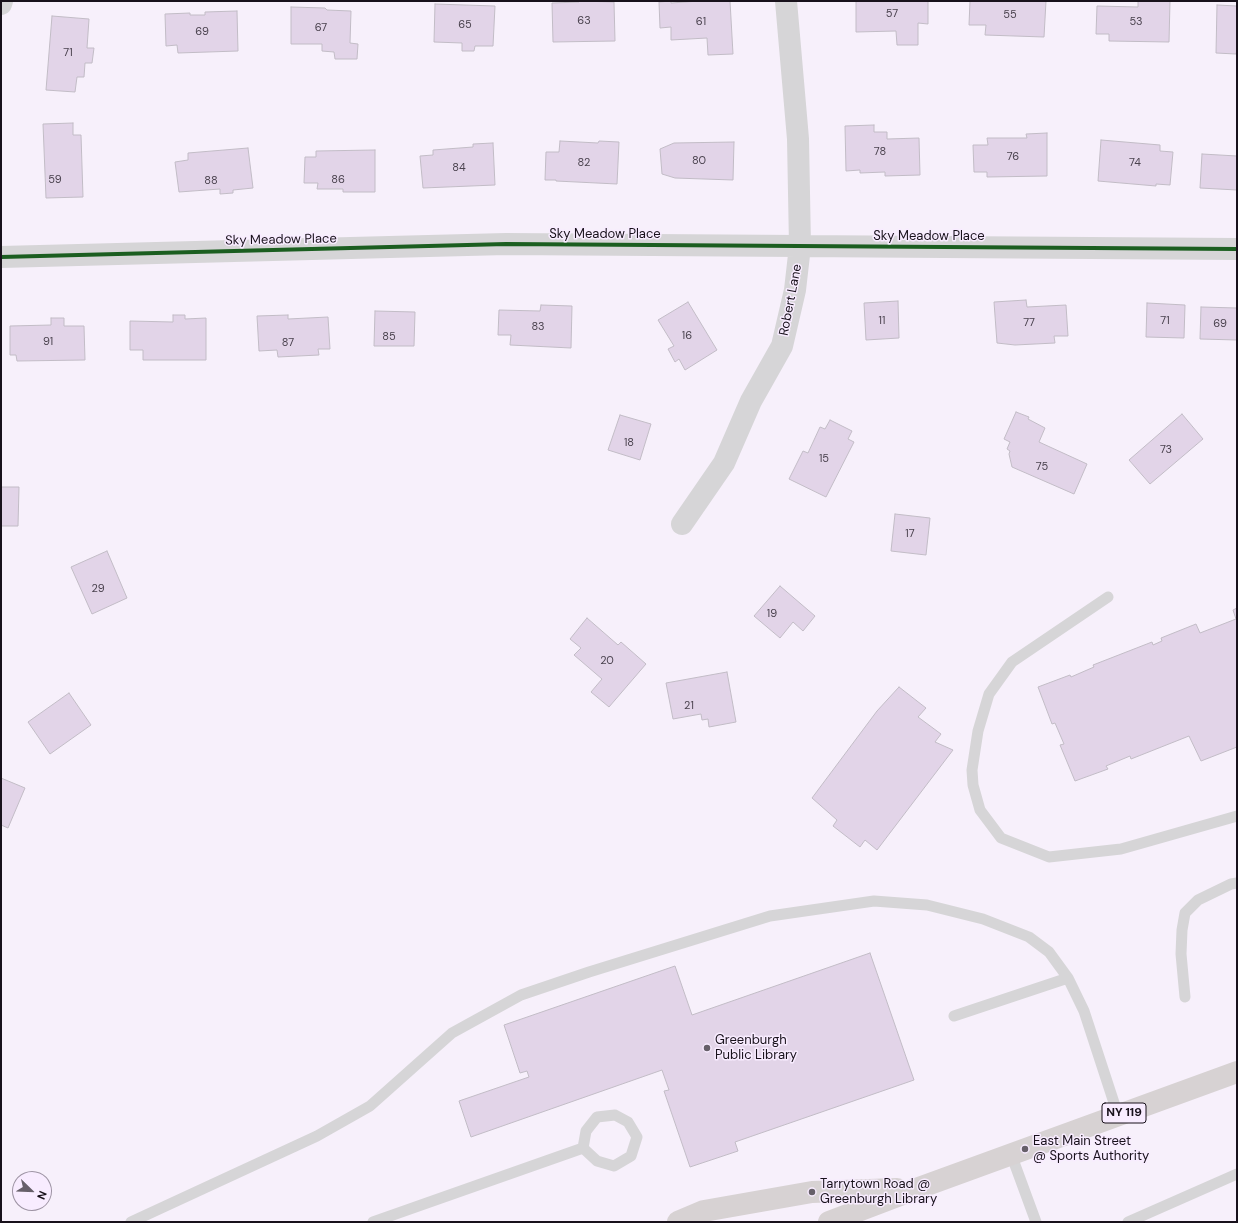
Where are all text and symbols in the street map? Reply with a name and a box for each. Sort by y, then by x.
house number: 57 [886,7,898,21]
house number: 55 [1003,8,1017,22]
house number: 63 [577,14,591,28]
house number: 61 [696,15,706,29]
house number: 53 [1129,15,1143,29]
house number: 65 [458,18,472,32]
house number: 67 [315,21,327,35]
house number: 69 [195,25,209,39]
house number: 71 [63,46,73,60]
house number: 78 [874,145,886,159]
house number: 76 [1007,150,1019,164]
house number: 80 [692,154,706,168]
house number: 82 [578,156,590,170]
house number: 74 [1129,156,1141,170]
house number: 84 [452,161,466,175]
house number: 59 [48,173,62,187]
house number: 86 [331,173,345,187]
house number: 88 [204,174,218,188]
street label: Sky Meadow Place [549,227,661,243]
street label: Sky Meadow Place [873,229,985,245]
street label: Sky Meadow Place [225,231,337,249]
street label: Robert Lane [776,263,806,337]
house number: 11 [879,314,885,328]
house number: 71 [1160,314,1170,328]
house number: 77 [1023,316,1035,330]
house number: 69 [1213,317,1227,331]
house number: 83 [531,320,545,334]
house number: 16 [682,329,692,343]
house number: 85 [382,330,396,344]
house number: 91 [43,335,53,349]
house number: 87 [282,336,294,350]
house number: 18 [624,436,634,450]
house number: 73 [1160,443,1172,457]
house number: 15 [819,452,829,466]
house number: 75 [1036,460,1048,474]
house number: 17 [905,527,915,541]
house number: 29 [91,582,105,596]
house number: 19 [767,607,777,621]
house number: 20 [600,654,614,668]
house number: 21 [684,699,694,713]
place label: Greenburgh Public Library [715,1033,797,1064]
marker: Greenburgh Public Library [702,1043,712,1053]
road number: NY 119 [1102,1103,1146,1123]
place label: East Main Street @ Sports Authority [1033,1134,1149,1165]
marker: East Main Street @ Sports Authority [1020,1144,1030,1154]
north arrow [12,1171,52,1211]
place label: Tarrytown Road @ Greenburgh Library [820,1177,937,1208]
marker: Tarrytown Road @ Greenburgh Library [807,1187,817,1197]
text: N [34,1189,50,1202]

